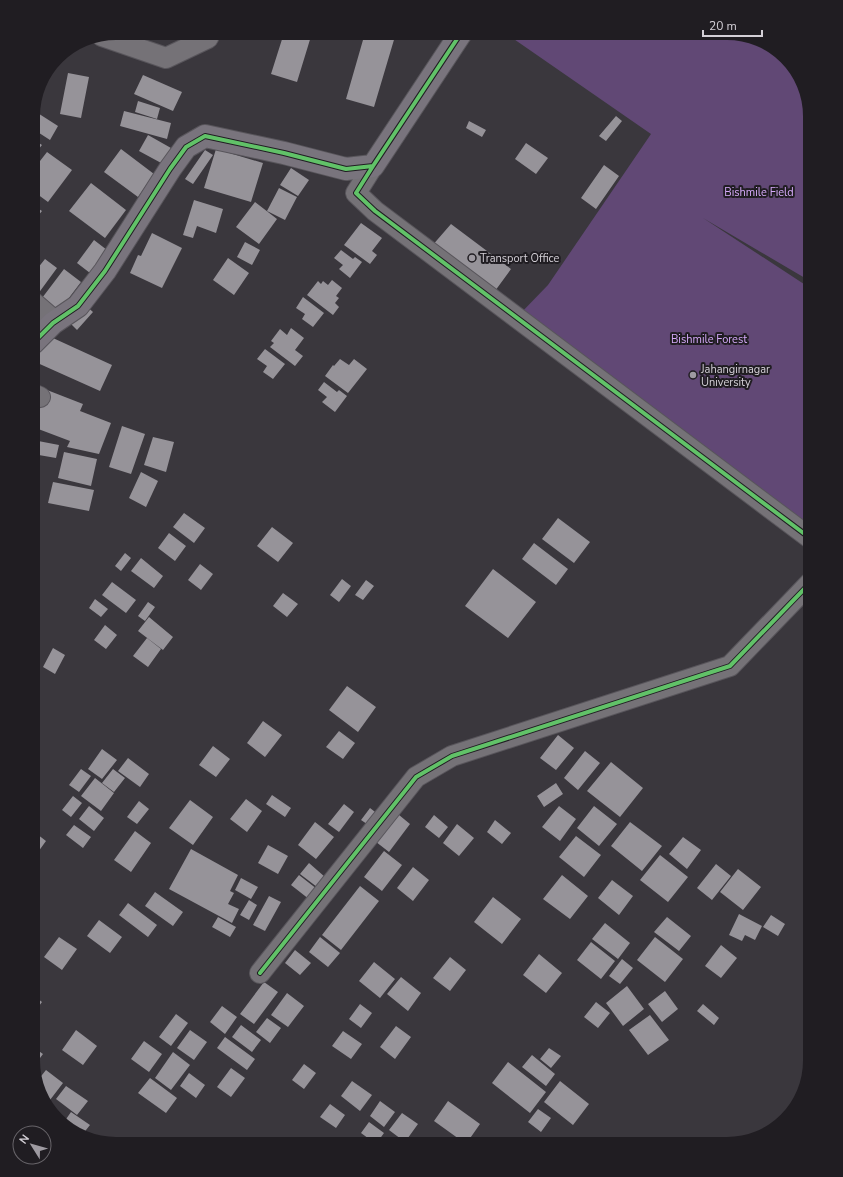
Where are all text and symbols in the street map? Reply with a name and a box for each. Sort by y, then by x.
scale bar [703,12,762,38]
text: 20 m [709,18,737,34]
park label: Bishmile Field [724,185,794,200]
place label: Transport Office [480,251,560,266]
marker: Transport Office [467,253,477,263]
park label: Bishmile Forest [671,332,747,347]
place label: Jahangirnagar University [700,362,770,390]
marker: Jahangirnagar University [688,370,698,380]
north arrow [12,1125,52,1165]
text: N [16,1131,33,1147]

